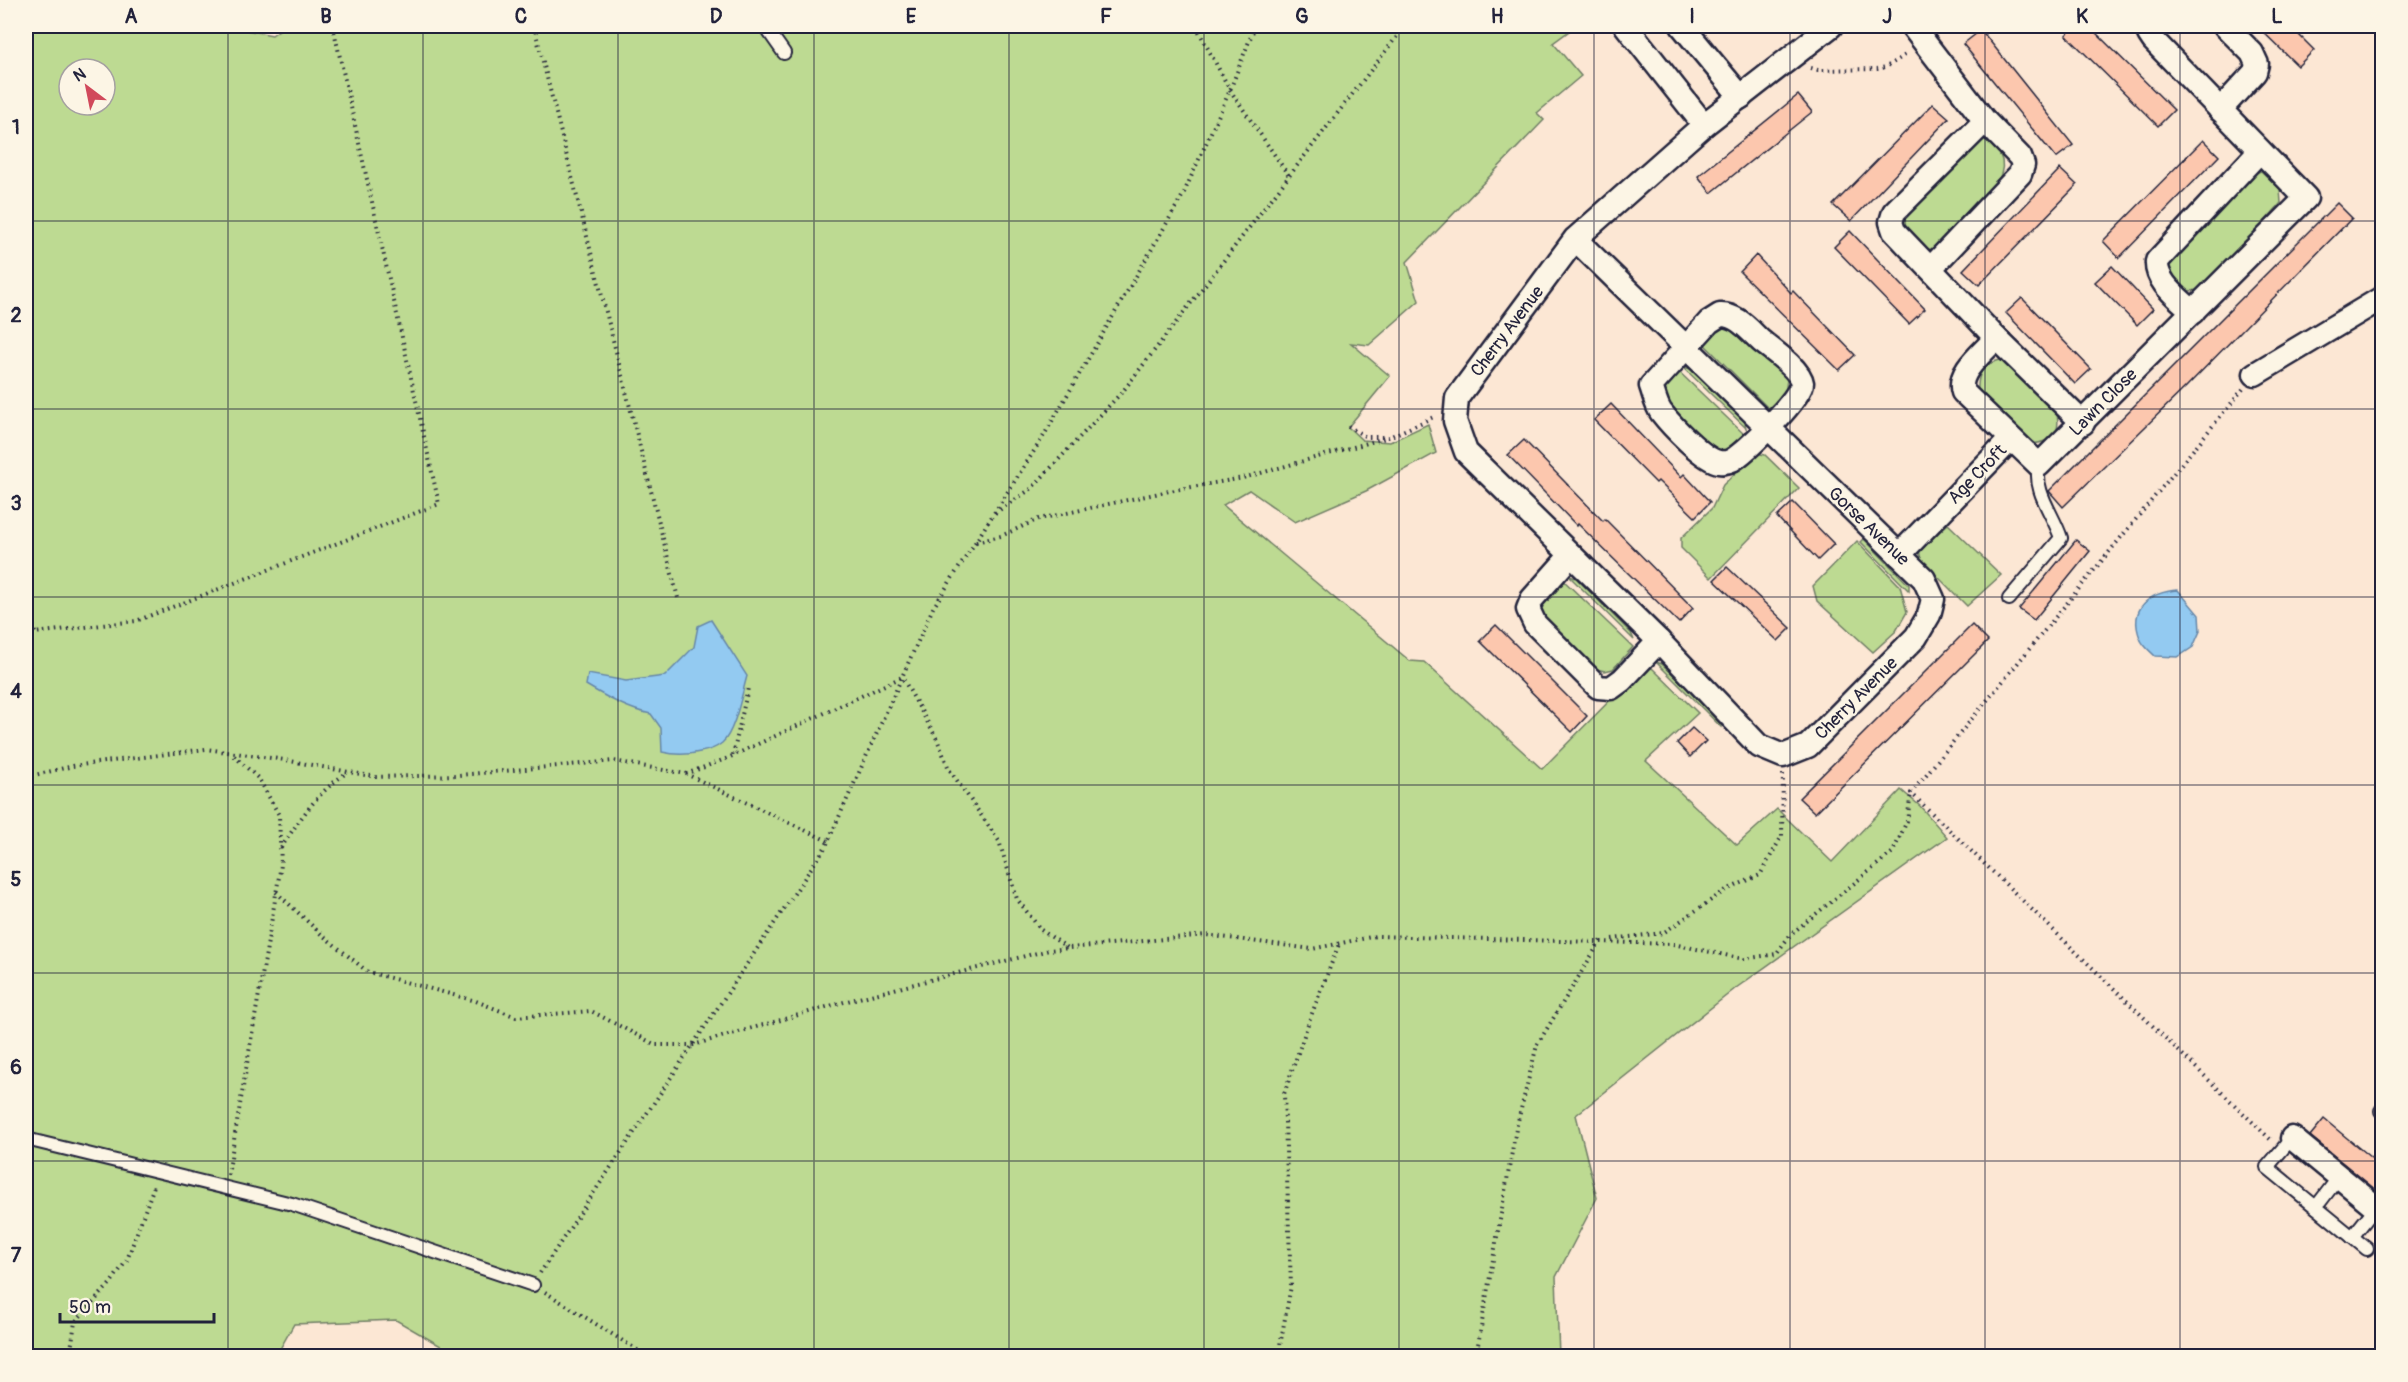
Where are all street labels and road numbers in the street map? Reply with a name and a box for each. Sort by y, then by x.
street label: Cherry Avenue [1466,281,1549,381]
street label: Lawn Close [2065,363,2142,441]
street label: Age Croft [1943,439,2012,509]
street label: Gorse Avenue [1823,482,1914,571]
street label: Cherry Avenue [1810,652,1903,745]

